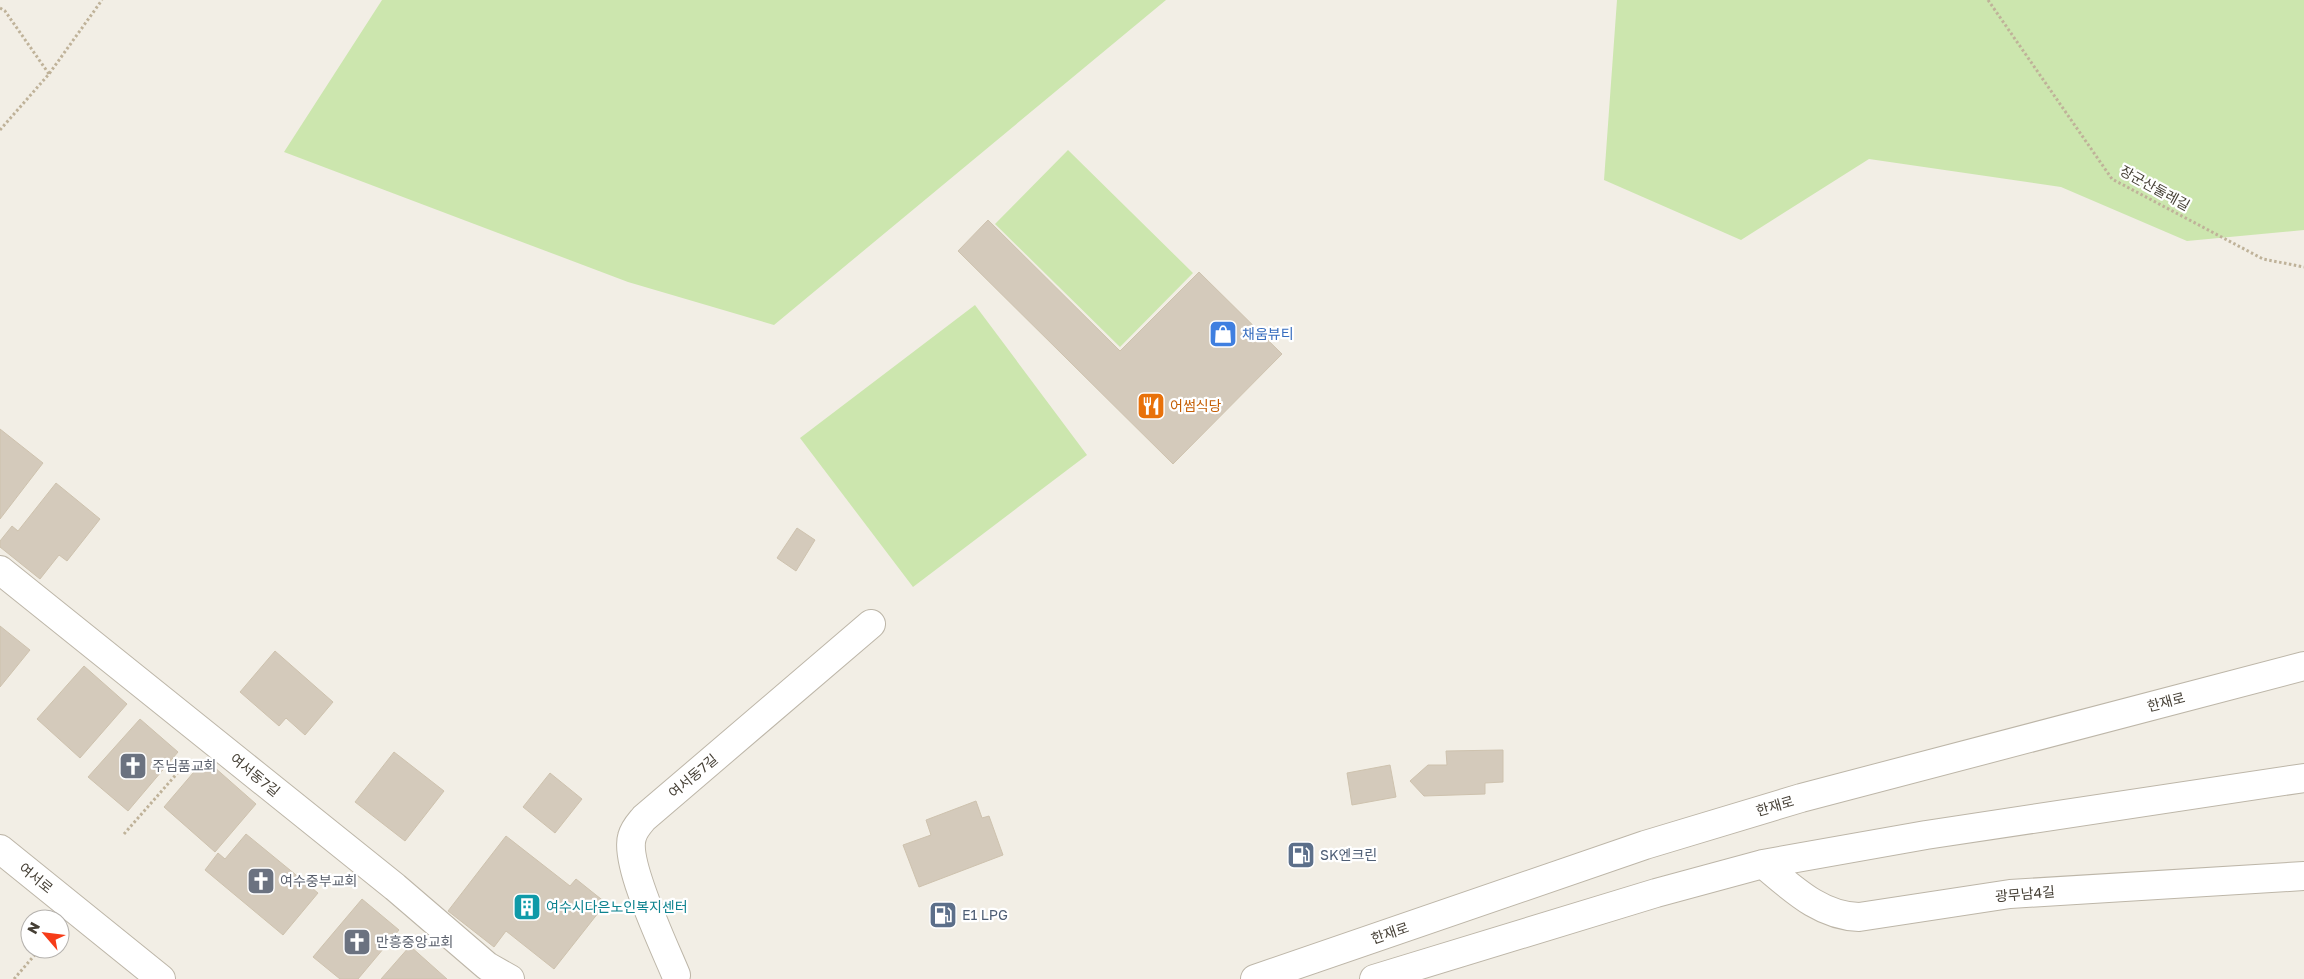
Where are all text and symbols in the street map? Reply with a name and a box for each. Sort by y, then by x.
street label: 장군산둘레길 [2117,161,2193,214]
shop icon: 채움뷰티 [1208,319,1238,349]
place label: 채움뷰티 [1242,325,1294,342]
restaurant icon: 어썸식당 [1136,391,1166,421]
place label: 어썸식당 [1170,397,1222,414]
street label: 한재로 [2145,688,2187,715]
street label: 여서동7길 [227,749,284,800]
street label: 여서동7길 [665,750,721,801]
church icon: 주님품교회 [118,751,148,781]
place label: 주님품교회 [152,757,216,774]
street label: 한재로 [1754,792,1796,819]
fuel station icon: SK엔크린 [1286,840,1316,870]
place label: SK엔크린 [1320,846,1377,863]
street label: 여서로 [16,859,57,896]
church icon: 여수중부교회 [246,866,276,896]
place label: 여수중부교회 [280,872,357,889]
street label: 광무남4길 [1994,882,2056,905]
building icon: 여수시다은노인복지센터 [512,892,542,922]
place label: 여수시다은노인복지센터 [546,898,688,915]
fuel station icon: E1 LPG [928,900,958,930]
place label: E1 LPG [962,906,1008,923]
north arrow [20,909,70,959]
street label: 한재로 [1369,918,1411,947]
text: N [23,919,43,936]
church icon: 만흥중앙교회 [342,927,372,957]
place label: 만흥중앙교회 [376,933,453,950]

